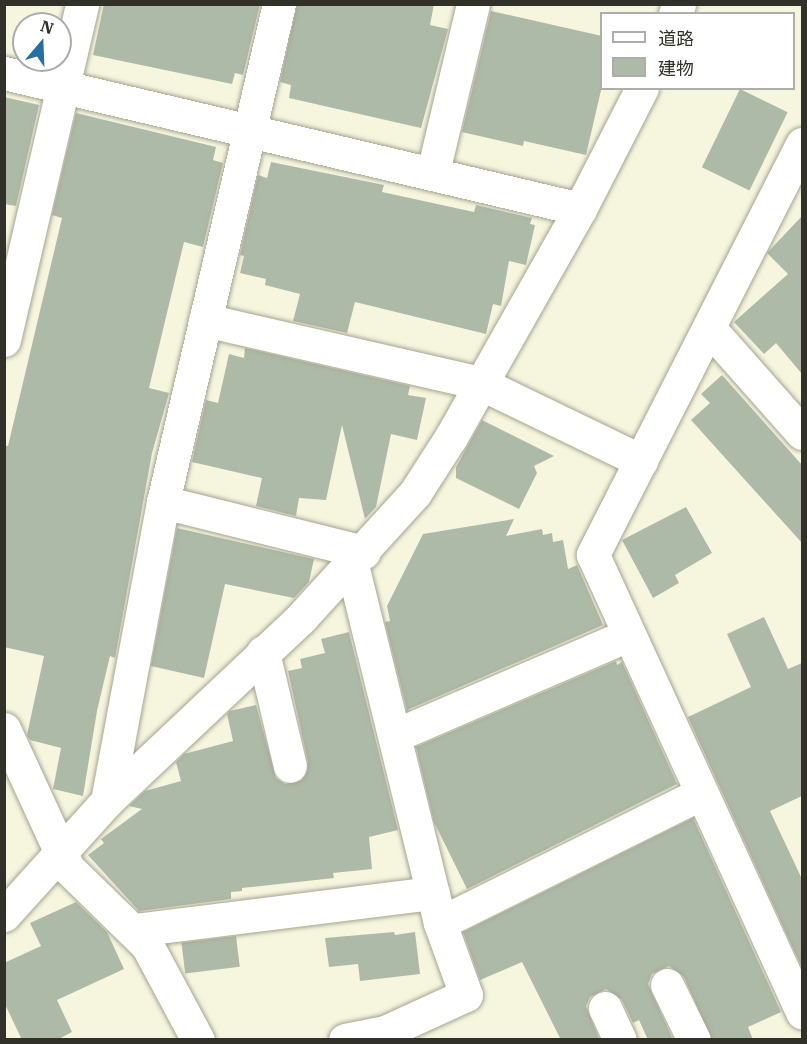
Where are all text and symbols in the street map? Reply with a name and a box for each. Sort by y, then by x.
north arrow [12,12,72,72]
legend [600,12,795,90]
text: N [38,15,56,38]
text: 道路 [658,27,694,50]
text: 建物 [658,57,694,80]

